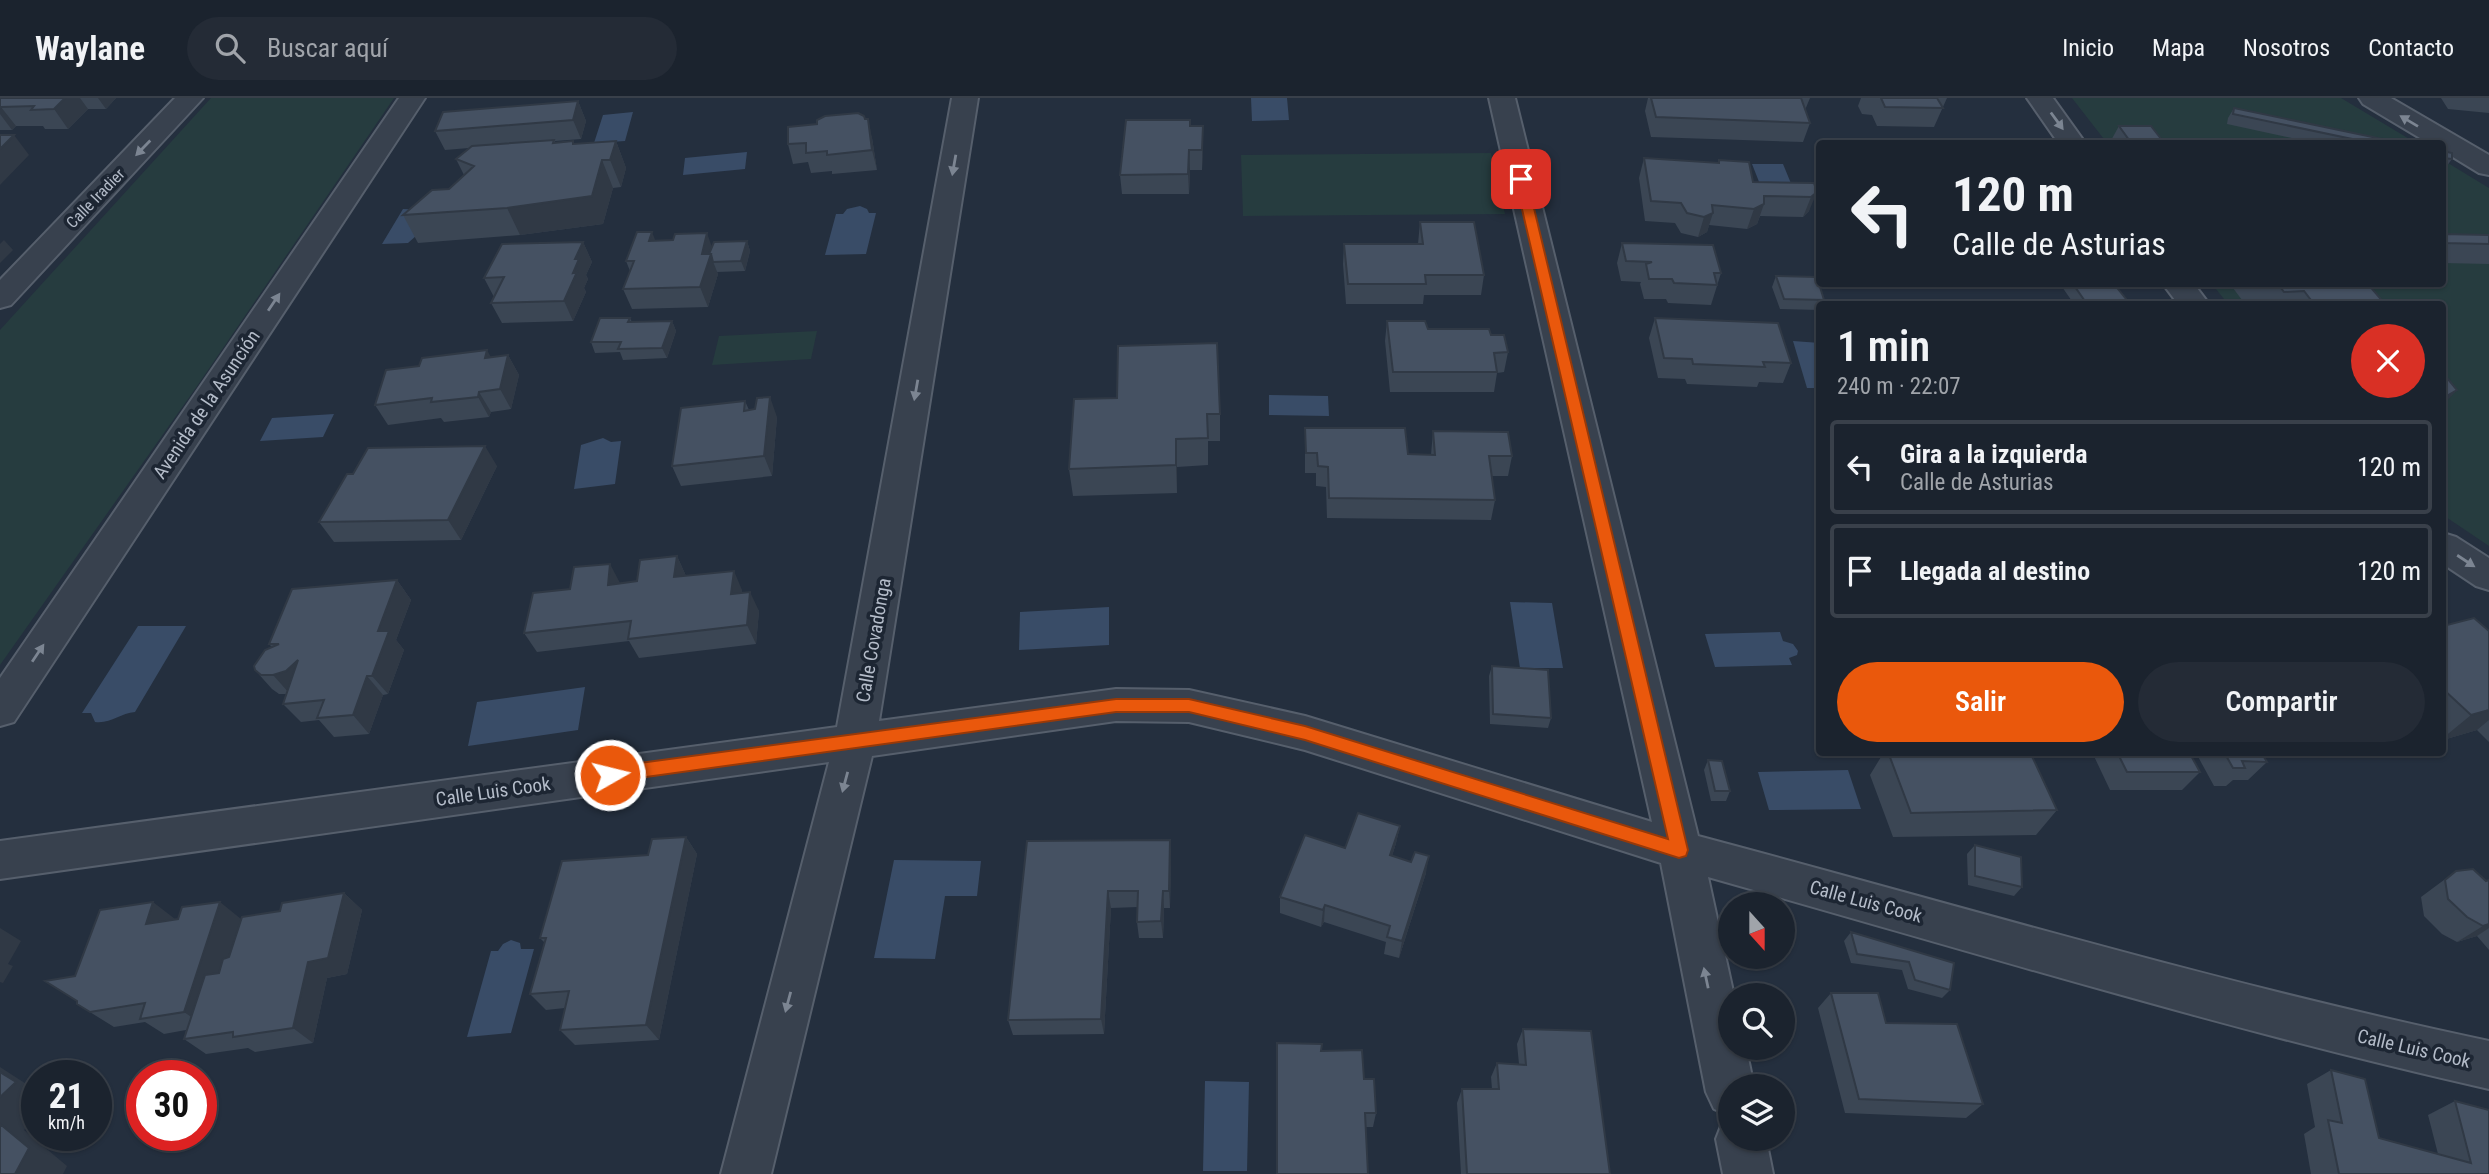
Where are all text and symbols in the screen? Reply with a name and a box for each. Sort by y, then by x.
search box [187,17,677,80]
text: Waylane [35,29,145,68]
icon: search [211,29,249,67]
text: Buscar aquí [267,33,388,63]
text: Inicio [2062,34,2114,62]
text: Mapa [2152,34,2205,62]
text: Nosotros [2243,34,2330,62]
text: Contacto [2368,34,2454,62]
one-way arrow [2049,112,2063,130]
one-way arrow [2400,114,2419,127]
one-way arrow [136,139,152,156]
pin [1491,149,1551,209]
one-way arrow [948,154,959,176]
icon: arrive [1502,160,1540,198]
street label: Calle Iradier [62,165,128,232]
text: 120 m [1952,166,2074,223]
icon: left [1837,168,1928,259]
text: Calle de Asturias [1952,225,2166,263]
one-way arrow [267,292,280,311]
text: 1 min [1837,322,1930,371]
button: close [2351,324,2425,398]
street label: Avenida de la Asunción [148,326,265,483]
text: 240 m · 22:07 [1837,373,1961,400]
one-way arrow [910,379,921,401]
text: Gira a la izquierda [1900,439,2088,469]
icon: left [1841,448,1879,486]
text: 120 m [2357,452,2421,482]
text: Calle de Asturias [1900,469,2054,496]
icon: arrive [1841,552,1879,590]
one-way arrow [2457,554,2475,568]
text: Llegada al destino [1900,556,2090,586]
text: 120 m [2357,556,2421,586]
street label: Calle Covadonga [851,576,896,704]
one-way arrow [31,644,45,662]
button: Salir [1837,662,2124,742]
button: Compartir [2138,662,2425,742]
position arrow [573,738,647,812]
one-way arrow [839,771,850,793]
street label: Calle Luis Cook [434,772,552,811]
street label: Calle Luis Cook [1807,875,1925,928]
north arrow [1718,892,1796,970]
map controls [1718,892,1795,1151]
one-way arrow [1701,967,1712,989]
button: search [1718,983,1795,1060]
one-way arrow [782,991,793,1013]
street label: Calle Luis Cook [2355,1024,2473,1073]
speed limit sign: 30 [126,1060,217,1151]
button: layers [1718,1074,1795,1151]
text: 21 [49,1076,84,1117]
text: km/h [48,1112,85,1133]

